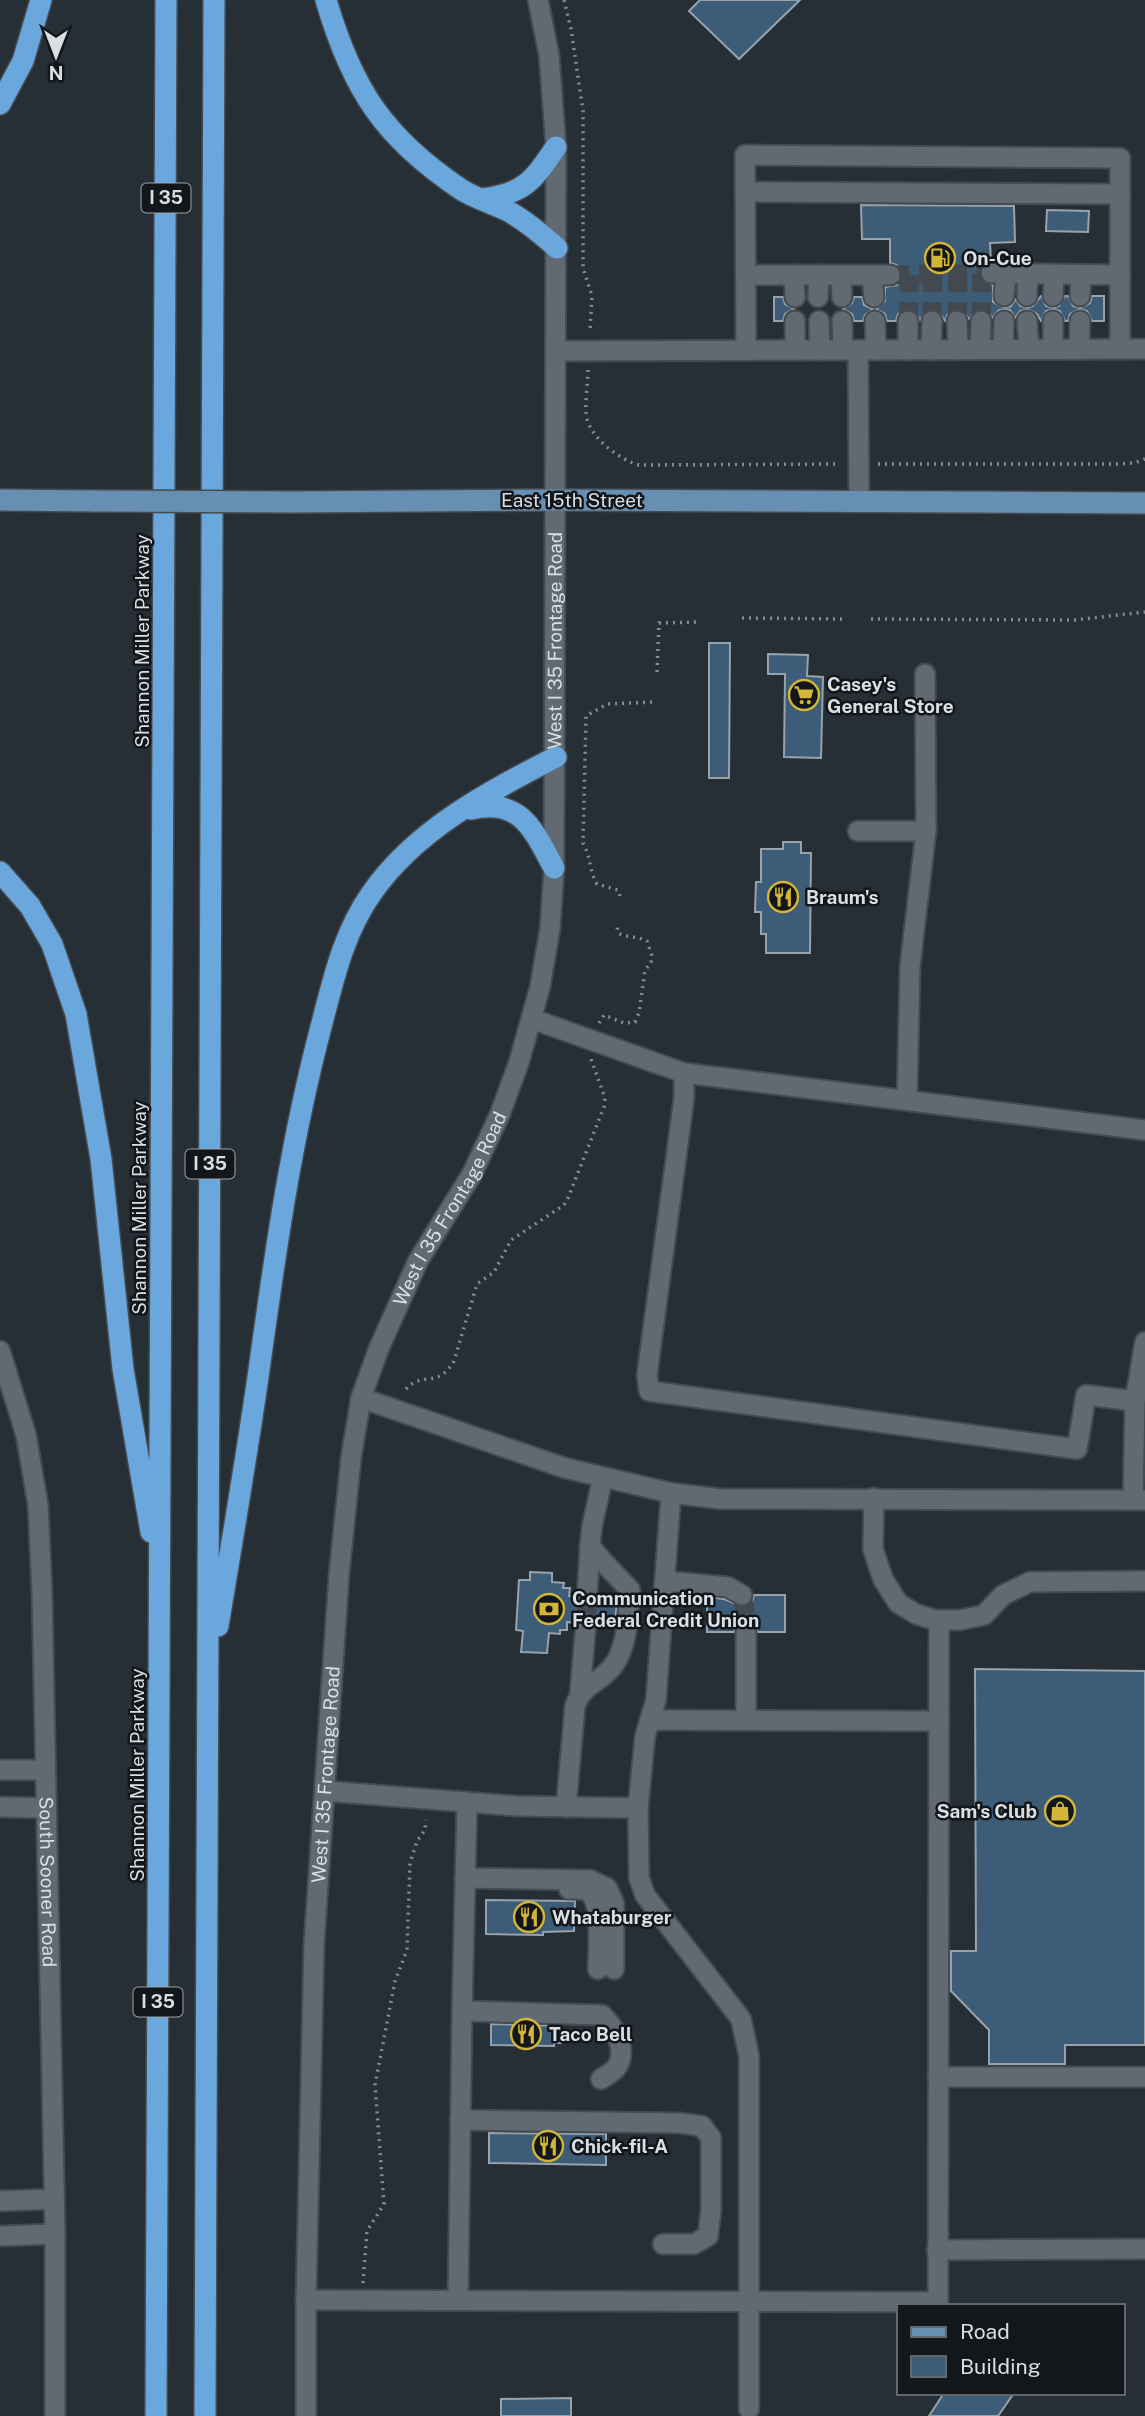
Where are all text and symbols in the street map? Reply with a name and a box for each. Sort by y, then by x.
north arrow [21,21,91,91]
text: N [49,62,63,84]
road number: I 35 [142,183,190,212]
fuel station icon: On-Cue [923,241,957,275]
place label: On-Cue [963,247,1032,269]
street label: East 15th Street [501,489,643,511]
street label: West I 35 Frontage Road [543,532,566,750]
street label: Shannon Miller Parkway [131,534,153,748]
place label: Casey's General Store [827,673,954,717]
supermarket icon: Casey's General Store [787,678,821,712]
restaurant icon: Braum's [766,880,800,914]
place label: Braum's [806,886,879,908]
street label: Shannon Miller Parkway [128,1101,150,1315]
street label: West I 35 Frontage Road [388,1108,511,1309]
road number: I 35 [186,1149,234,1178]
place label: Communication Federal Credit Union [572,1587,759,1631]
bank icon: Communication Federal Credit Union [532,1592,566,1626]
street label: West I 35 Frontage Road [307,1665,344,1884]
street label: Shannon Miller Parkway [126,1668,148,1882]
shop icon: Sam's Club [1043,1794,1077,1828]
street label: South Sooner Road [35,1796,61,1967]
place label: Sam's Club [937,1800,1037,1822]
restaurant icon: Whataburger [512,1900,546,1934]
place label: Whataburger [552,1906,672,1928]
road number: I 35 [134,1988,182,2016]
restaurant icon: Taco Bell [509,2017,543,2051]
place label: Taco Bell [549,2023,632,2045]
restaurant icon: Chick-fil-A [531,2129,565,2163]
place label: Chick-fil-A [571,2135,668,2157]
legend [897,2304,1124,2395]
text: Road [960,2319,1010,2344]
text: Building [960,2354,1041,2379]

